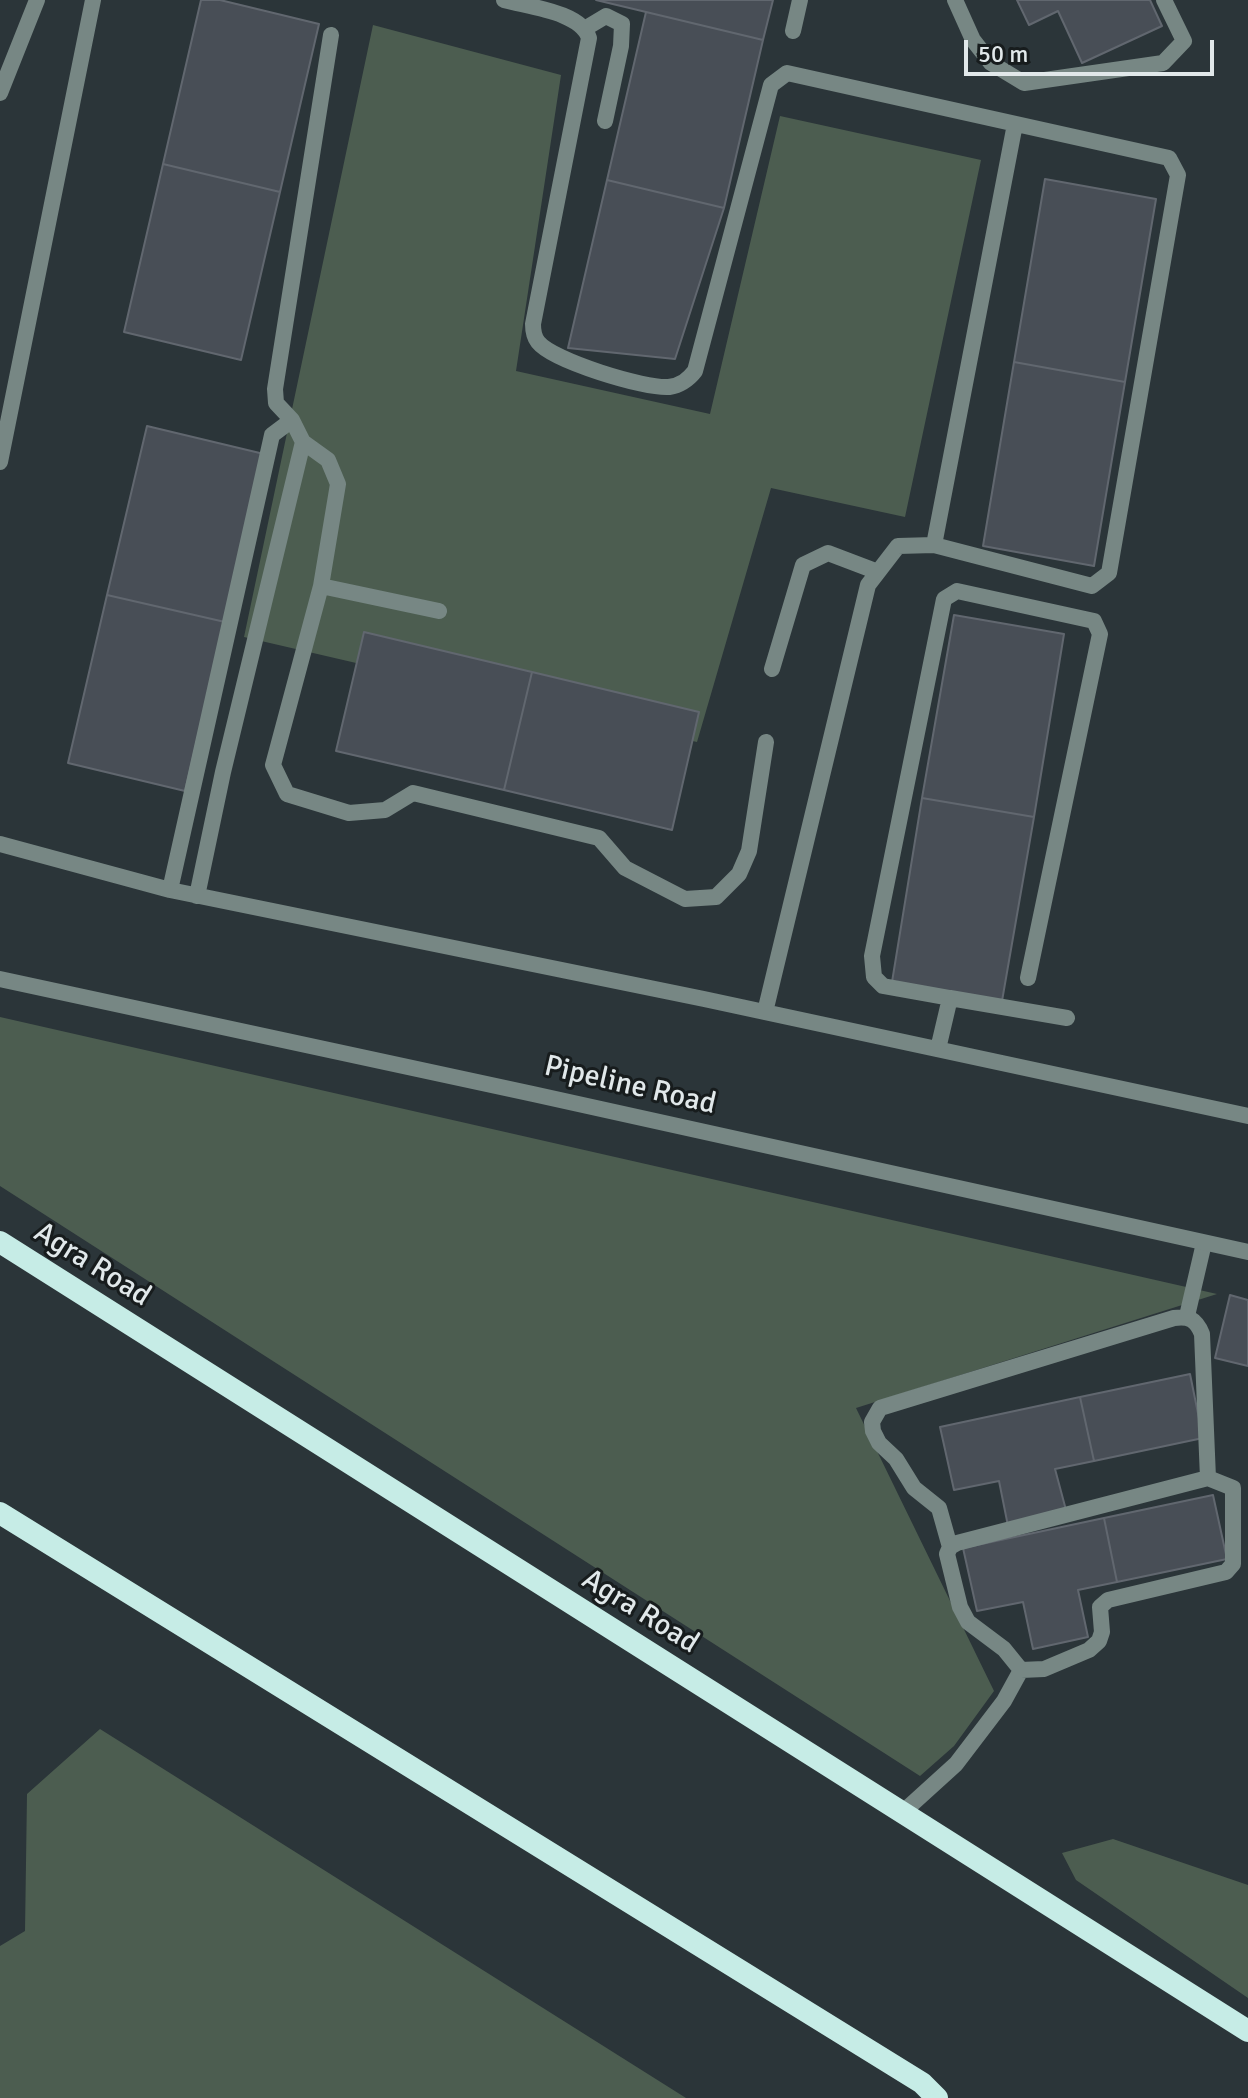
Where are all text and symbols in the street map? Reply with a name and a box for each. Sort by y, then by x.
scale bar [968,24,1218,74]
text: 50 m [978,39,1028,69]
street label: Pipeline Road [541,1049,719,1123]
street label: Agra Road [27,1215,157,1315]
street label: Agra Road [575,1562,705,1662]

